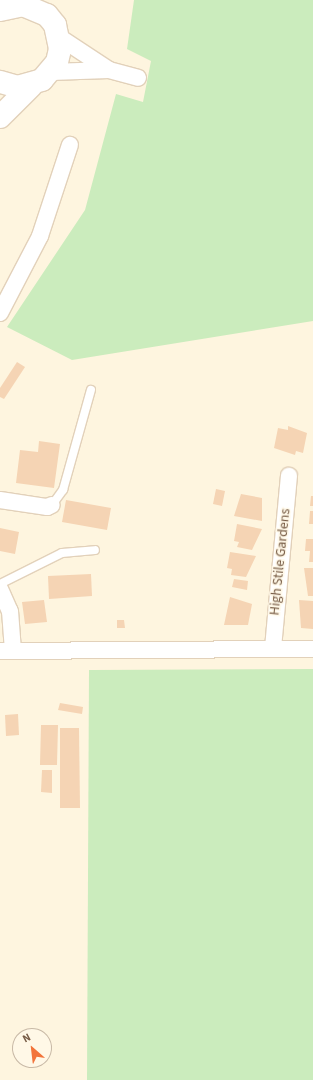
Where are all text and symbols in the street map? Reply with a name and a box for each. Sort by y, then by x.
street label: High Stile Gardens [266,508,294,616]
north arrow [12,1028,52,1068]
text: N [20,1030,33,1046]

